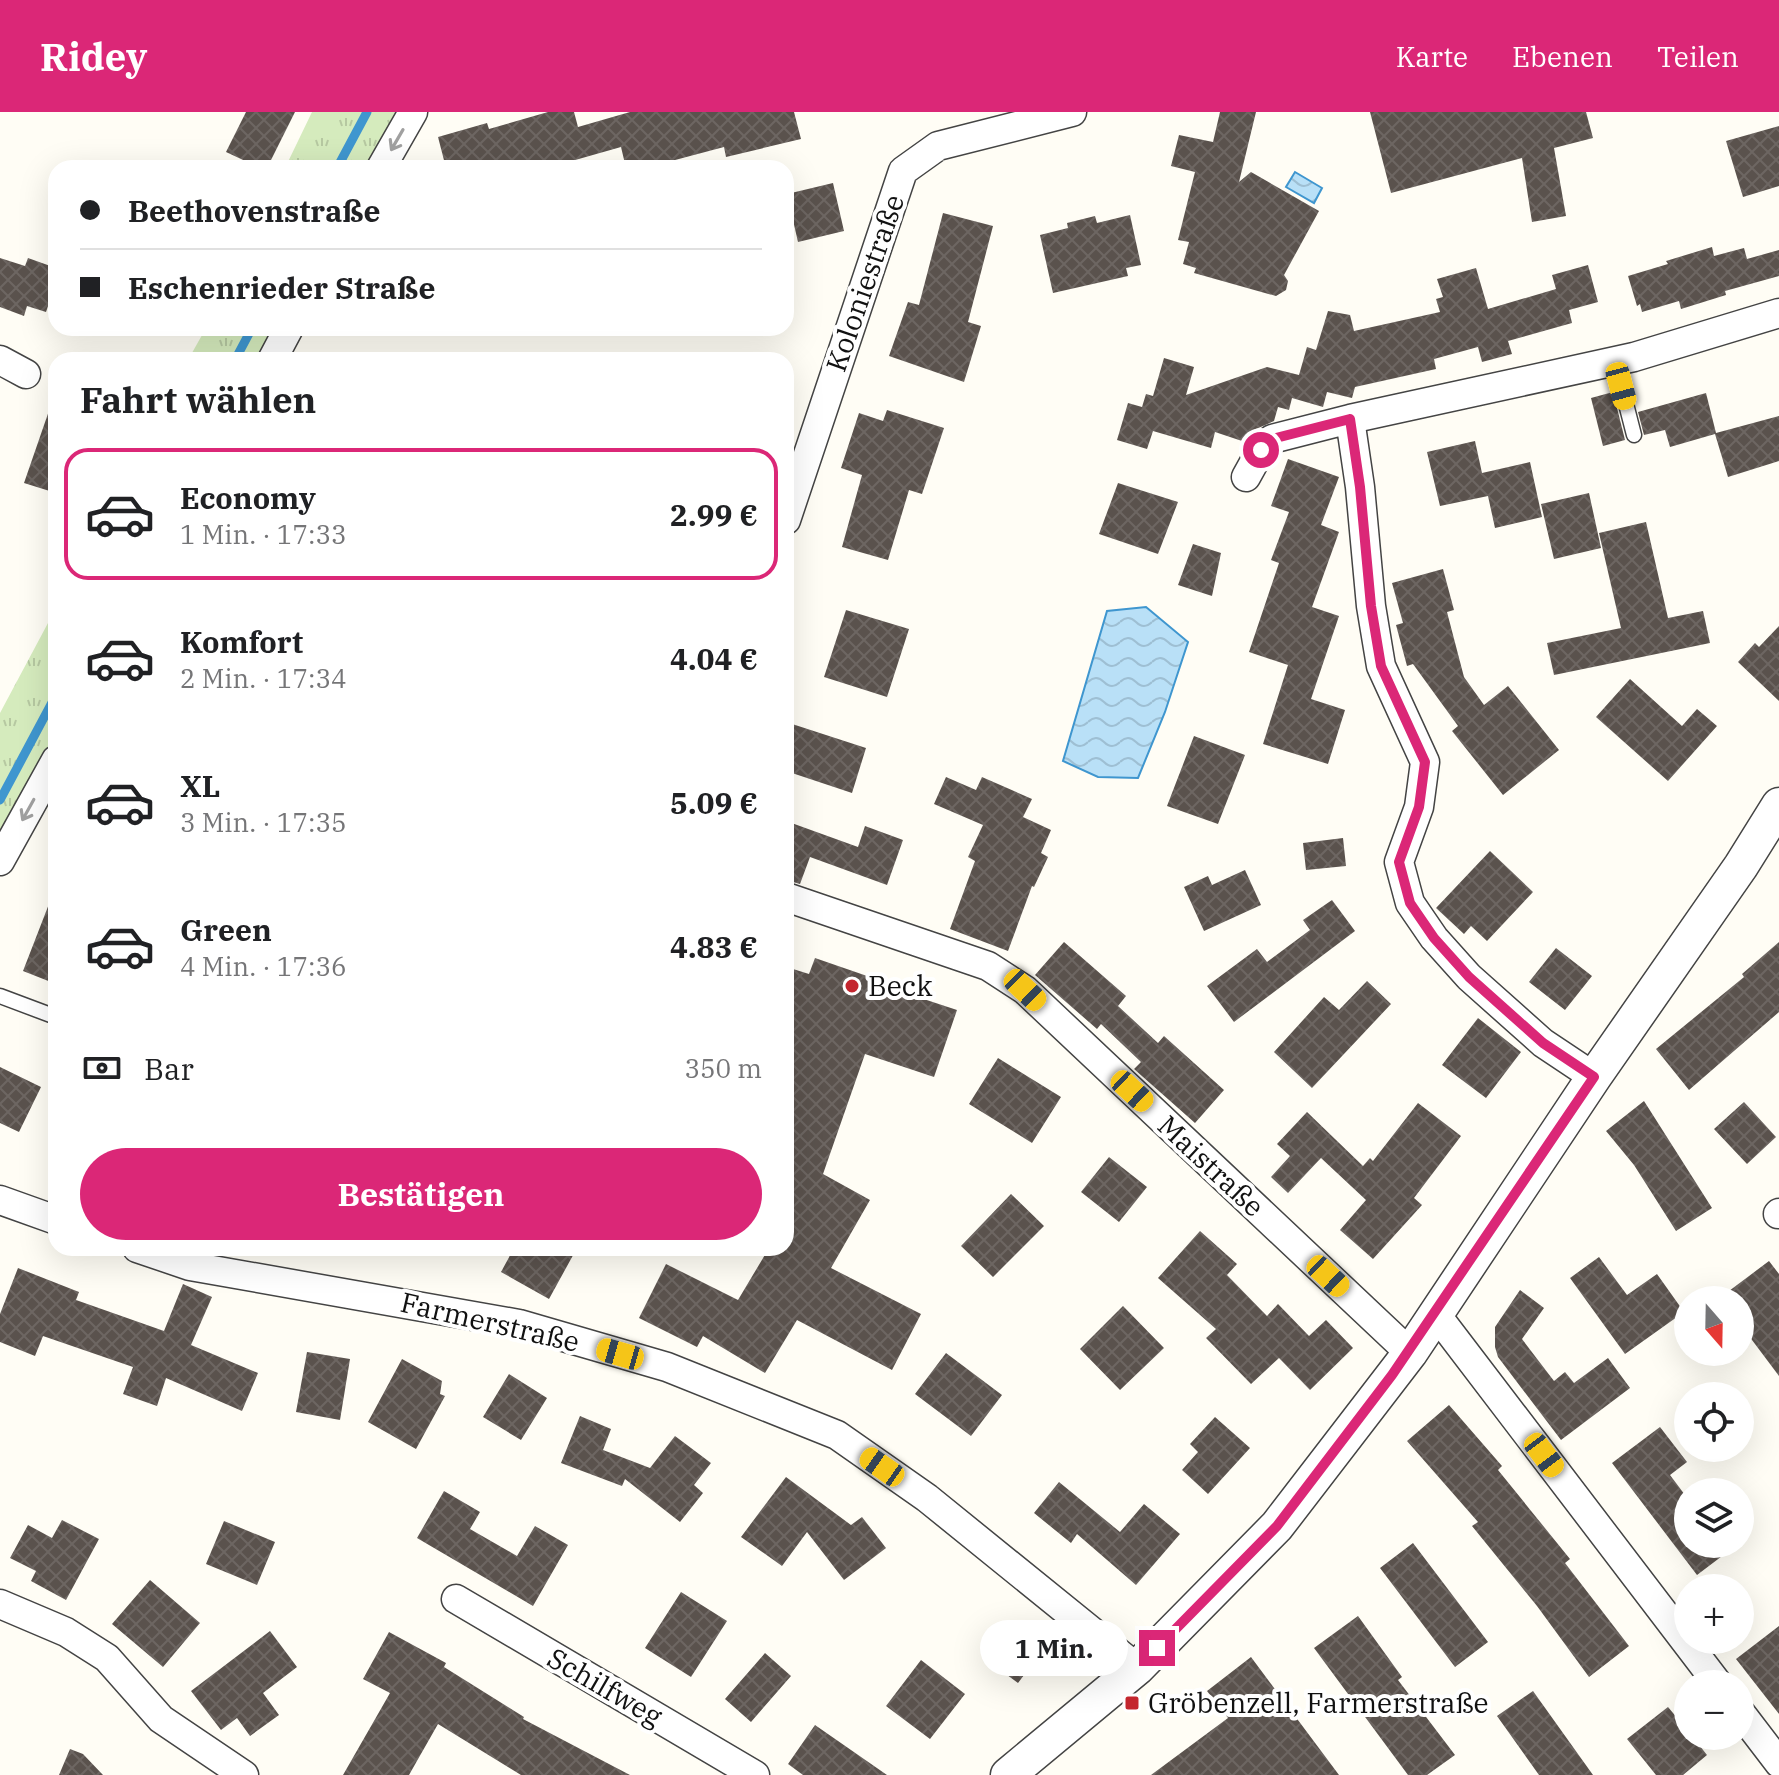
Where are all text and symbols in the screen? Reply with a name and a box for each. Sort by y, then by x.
text: Ridey [40,32,148,81]
text: Karte [1396,38,1468,75]
text: Ebenen [1512,38,1613,75]
text: Teilen [1657,38,1739,75]
one-way arrow [389,128,405,151]
street label: Koloniestraße [817,189,912,376]
text: Beethovenstraße [128,191,381,230]
text: Eschenrieder Straße [128,268,435,307]
car [1603,360,1639,412]
text: Fahrt wählen [80,376,316,423]
route start [1243,432,1279,468]
icon: car [84,478,156,550]
text: Economy [180,478,316,517]
text: 2.99 € [670,495,758,534]
text: 1 Min. · 17:33 [180,517,347,551]
icon: car [84,622,156,694]
text: Komfort [180,622,303,661]
text: 4.04 € [670,639,758,678]
text: 2 Min. · 17:34 [180,661,347,695]
icon: car [84,766,156,838]
text: XL [180,766,220,805]
text: 5.09 € [670,783,758,822]
one-way arrow [20,798,35,822]
text: 3 Min. · 17:35 [180,805,347,839]
icon: car [84,910,156,982]
text: Green [180,910,272,949]
text: 4.83 € [670,927,758,966]
text: 4 Min. · 17:36 [180,949,347,983]
car [999,965,1051,1015]
place label: Beck [868,967,933,1004]
marker: Beck [843,977,861,995]
icon: cash [80,1046,124,1090]
text: Bar [144,1049,194,1088]
text: 350 m [684,1051,762,1085]
car [1106,1066,1158,1116]
street label: Maistraße [1150,1107,1272,1224]
button: Bestätigen [80,1148,762,1240]
car [1302,1251,1354,1301]
street label: Farmerstraße [397,1283,583,1360]
north arrow [1674,1286,1754,1366]
map controls [1674,1286,1754,1750]
car [594,1336,646,1372]
button: locate [1674,1382,1754,1462]
car [1520,1429,1568,1481]
car [855,1443,909,1491]
button: layers [1674,1478,1754,1558]
button: + [1674,1574,1754,1654]
callout: 1 Min. [981,1620,1129,1676]
route end [1139,1630,1175,1666]
text: 1 Min. [1015,1631,1093,1665]
street label: Schilfweg [541,1639,669,1734]
button: − [1674,1670,1754,1750]
place label: Gröbenzell, Farmerstraße [1148,1684,1489,1721]
marker: Gröbenzell, Farmerstraße [1123,1694,1141,1712]

